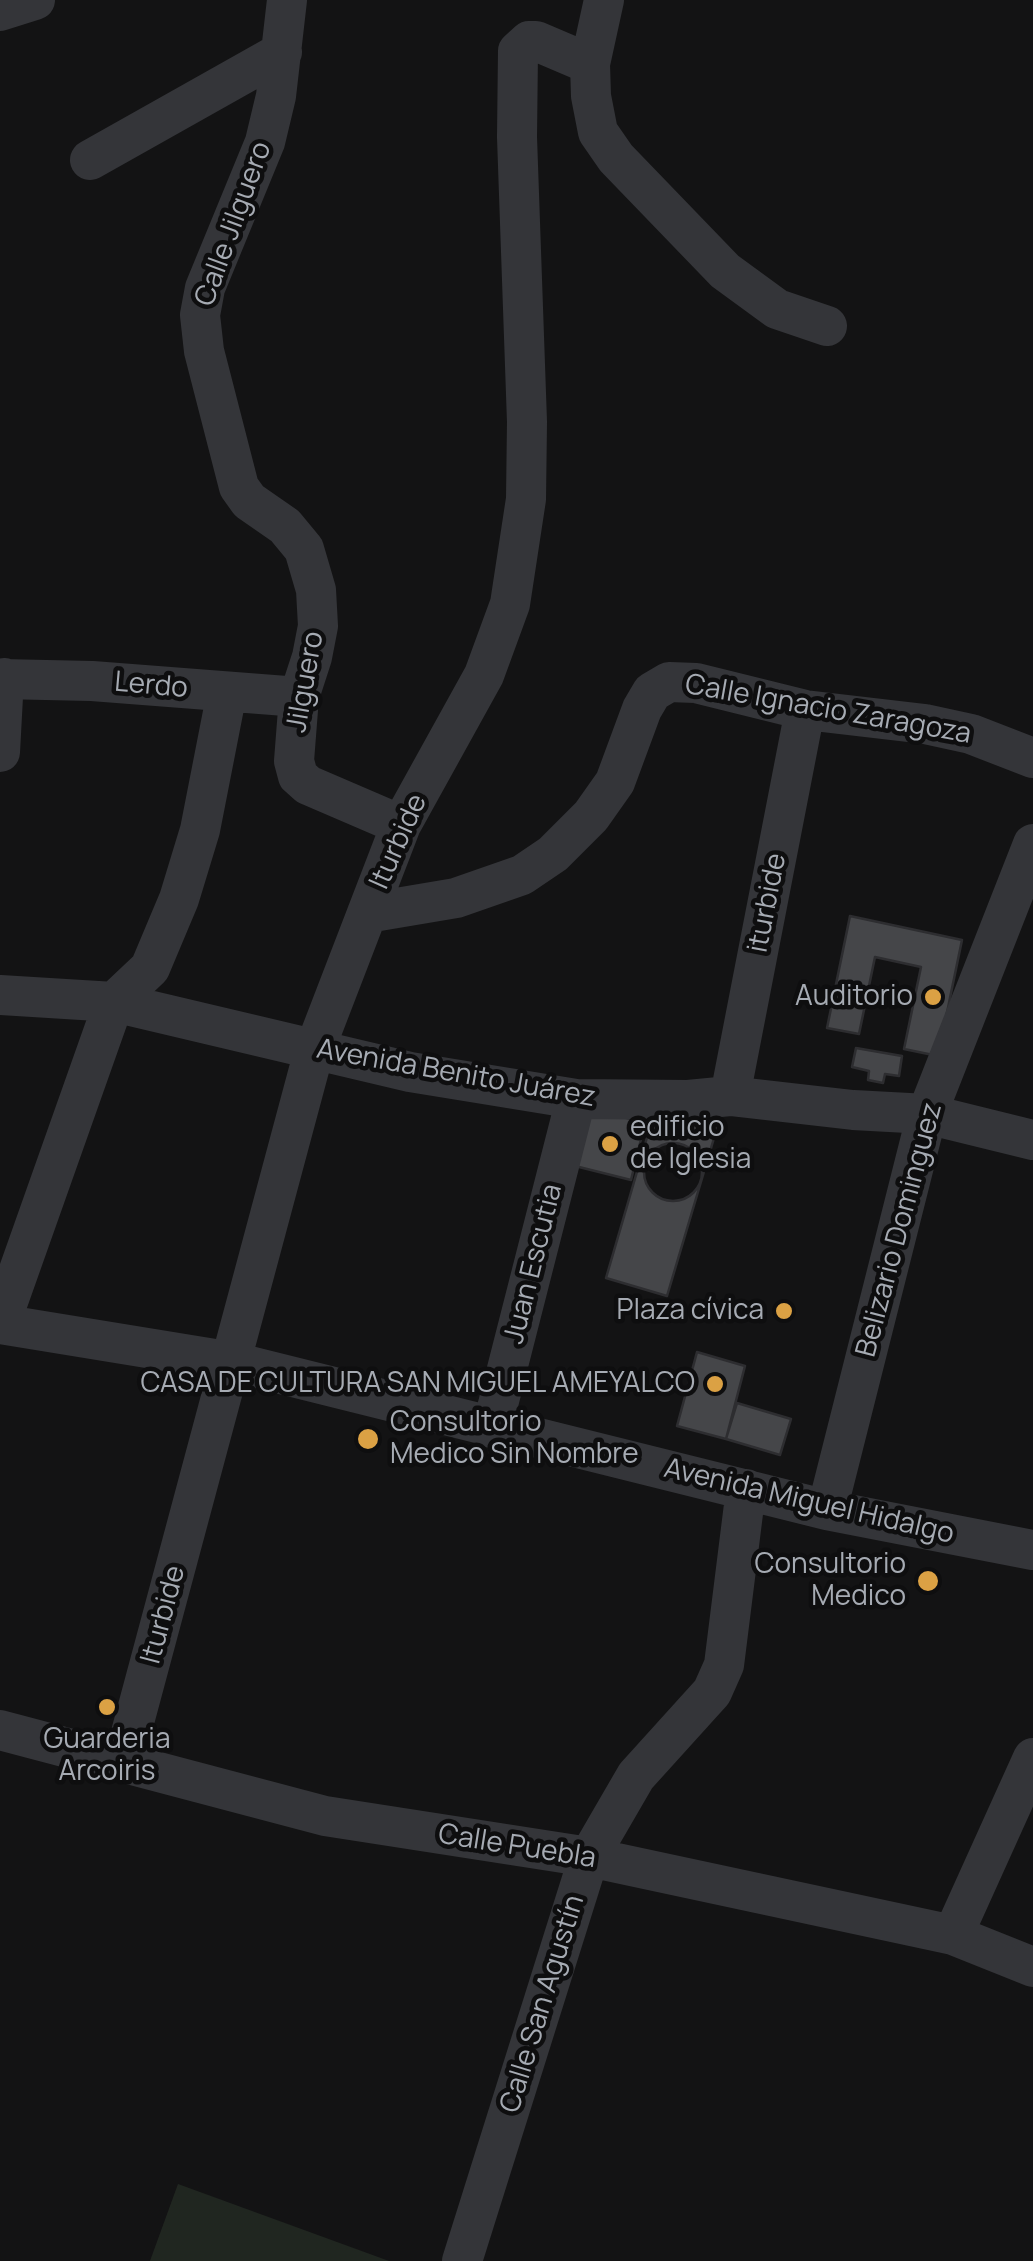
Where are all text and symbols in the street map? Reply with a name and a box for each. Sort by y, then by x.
street label: Calle Jilguero [189,137,279,311]
street label: Jilguero [281,629,331,735]
street label: Lerdo [113,666,189,706]
street label: Calle Ignacio Zaragoza [682,668,974,752]
street label: Iturbide [363,789,435,895]
street label: iturbide [742,850,794,956]
place label: Auditorio [795,980,913,1014]
marker: Auditorio [922,986,944,1008]
street label: Avenida Benito Juárez [314,1033,598,1115]
street label: Belizario Dominguez [850,1099,950,1361]
place label: edificio de Iglesia [630,1111,751,1177]
marker: edificio de Iglesia [599,1133,621,1155]
street label: Juan Escutia [498,1181,570,1347]
place label: Plaza cívica [617,1294,764,1328]
marker: Plaza cívica [773,1300,795,1322]
place label: CASA DE CULTURA SAN MIGUEL AMEYALCO [141,1367,695,1401]
marker: CASA DE CULTURA SAN MIGUEL AMEYALCO [704,1373,726,1395]
place label: Consultorio Medico Sin Nombre [390,1406,639,1472]
marker: Consultorio Medico Sin Nombre [355,1426,381,1452]
street label: Avenida Miguel Hidalgo [661,1452,957,1552]
place label: Consultorio Medico [754,1548,906,1614]
street label: Iturbide [135,1562,193,1668]
marker: Consultorio Medico [915,1568,941,1594]
marker: Guarderia Arcoiris [96,1696,118,1718]
place label: Guarderia Arcoiris [44,1723,170,1789]
street label: Calle Puebla [436,1818,598,1876]
street label: Calle San Agustín [494,1891,592,2117]

